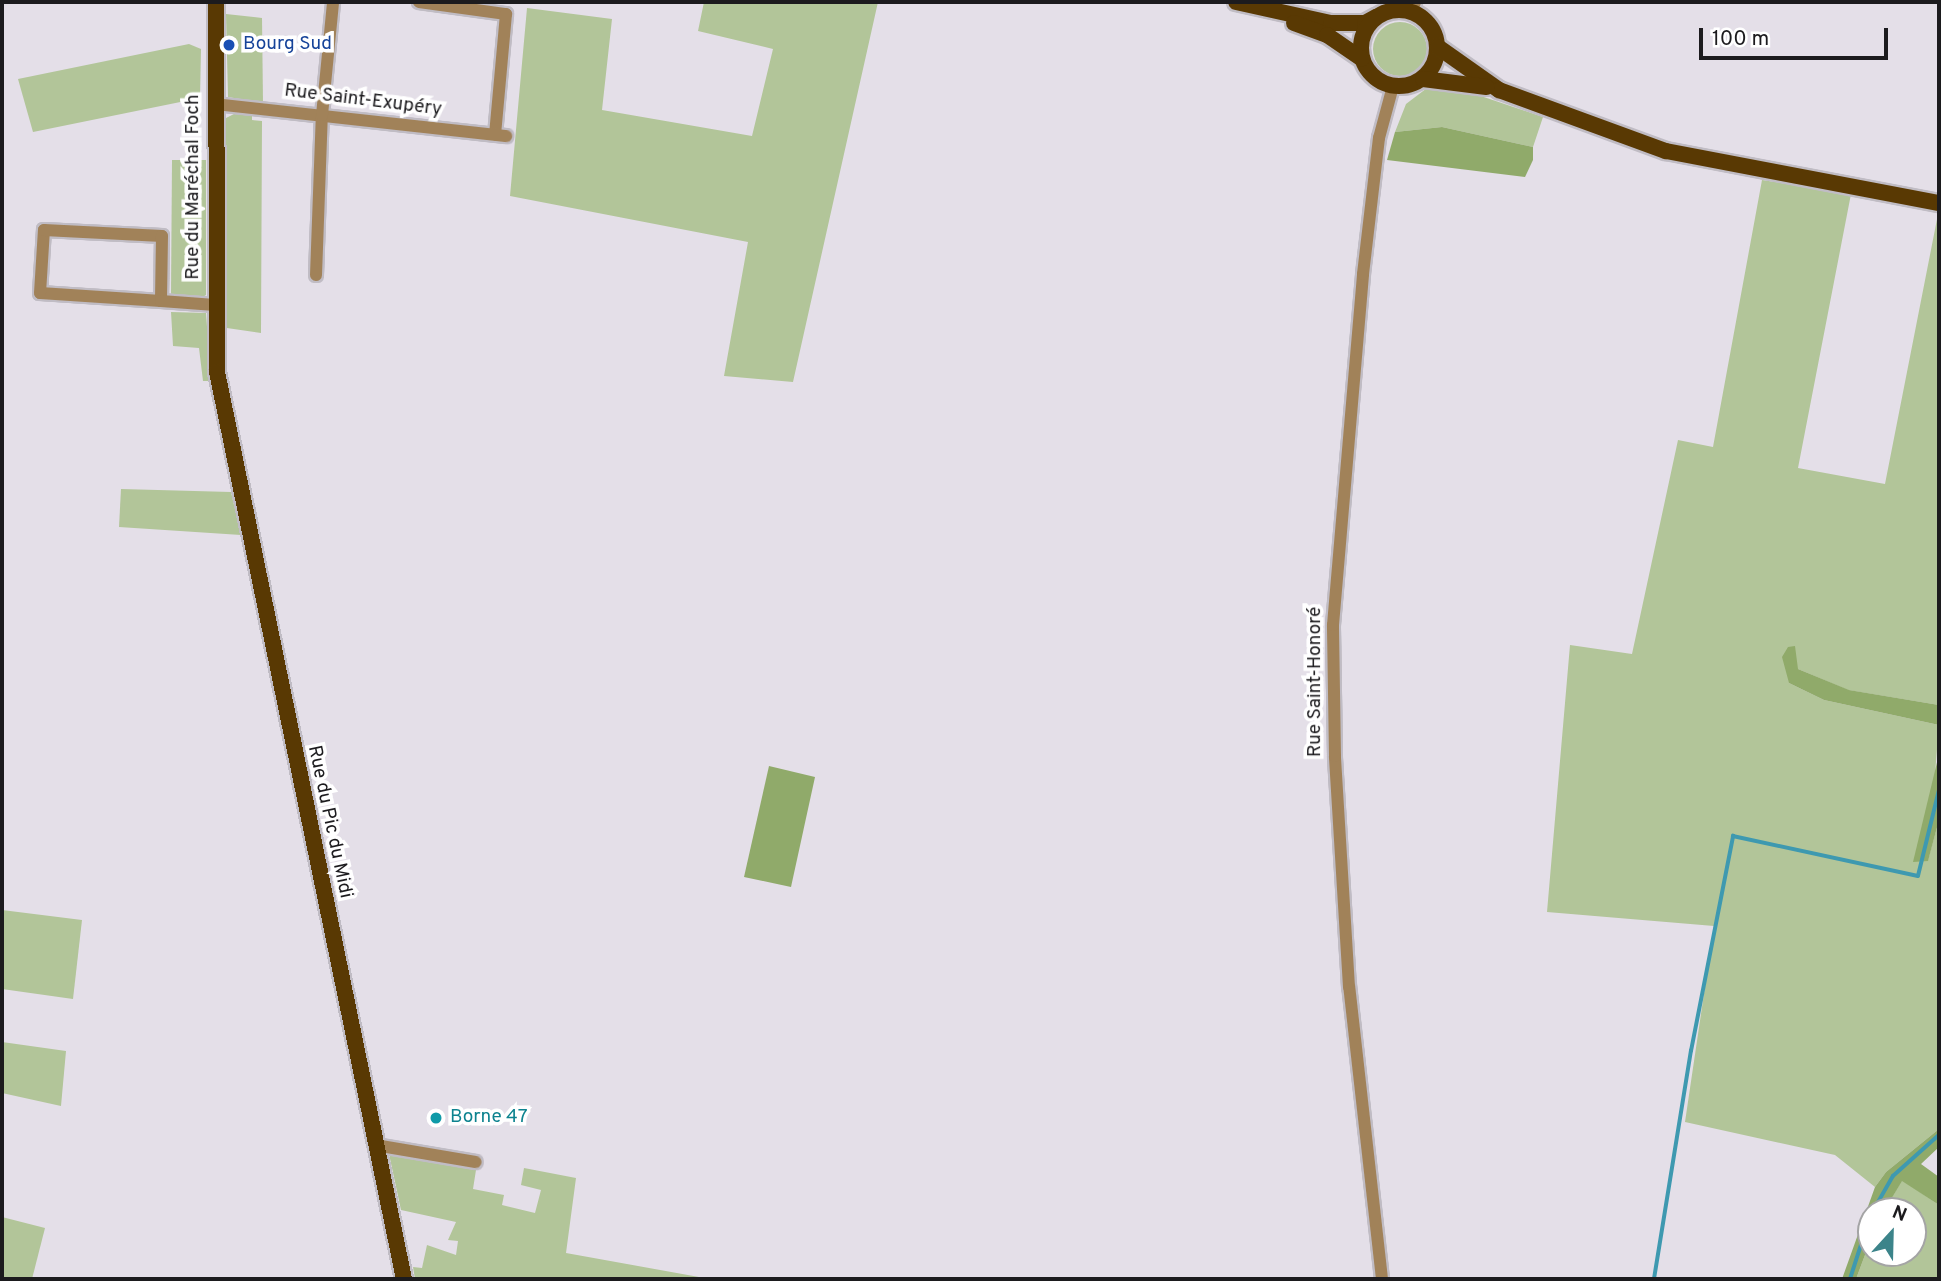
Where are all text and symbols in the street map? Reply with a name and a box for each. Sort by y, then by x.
scale bar [1703,14,1892,58]
text: 100 m [1712,26,1769,53]
place label: Bourg Sud [243,34,332,56]
marker: Bourg Sud [221,37,237,53]
street label: Rue Saint-Exupéry [283,80,443,122]
street label: Rue du Maréchal Foch [183,94,205,280]
street label: Rue Saint-Honoré [1305,607,1327,757]
street label: Rue du Pic du Midi [302,743,356,901]
place label: Borne 47 [450,1107,528,1129]
marker: Borne 47 [428,1110,444,1126]
north arrow [1857,1197,1927,1267]
text: N [1888,1201,1910,1228]

